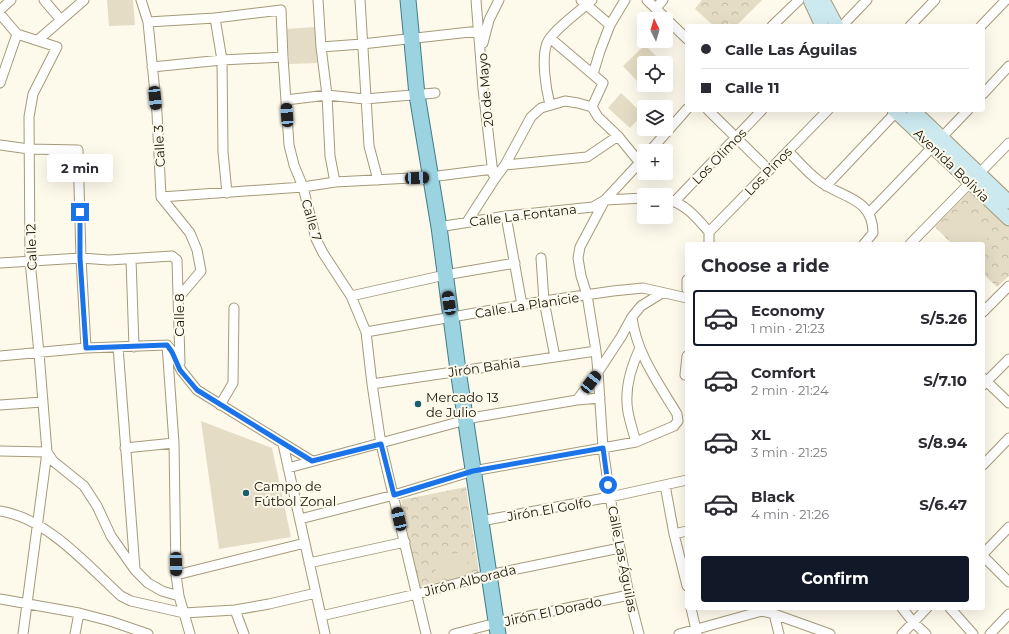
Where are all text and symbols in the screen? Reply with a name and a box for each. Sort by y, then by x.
north arrow [637,12,673,48]
map controls [637,12,673,224]
text: Calle Las Águilas [725,40,857,59]
street label: 20 de Mayo [474,52,496,128]
button: locate [637,56,673,92]
text: Calle 11 [725,78,780,97]
car [148,85,162,111]
button: layers [637,100,673,136]
car [280,103,294,127]
street label: Calle 3 [150,124,168,168]
street label: Los Olimos [688,125,750,187]
street label: Avenida Bolivia [911,125,993,205]
street label: Los Pinos [741,143,795,199]
button: + [637,144,673,180]
callout: 2 min [47,154,113,182]
text: 2 min [61,160,99,176]
car [405,171,429,185]
button: − [637,188,673,224]
street label: Calle 7 [298,197,326,243]
street label: Calle La Fontana [468,200,578,230]
route end [71,203,89,221]
street label: Calle 12 [22,223,40,271]
text: Choose a ride [701,255,829,277]
street label: Calle La Planicie [474,289,580,321]
car [441,290,457,316]
street label: Calle 8 [171,293,187,337]
icon: car [703,300,739,336]
text: Economy [751,301,824,320]
text: S/5.26 [920,309,967,328]
text: 1 min · 21:23 [751,320,825,336]
street label: Jirón Bahia [446,354,521,380]
icon: car [703,362,739,398]
text: Comfort [751,363,816,382]
car [579,369,603,395]
text: S/7.10 [923,371,967,390]
text: 2 min · 21:24 [751,382,828,398]
place label: Mercado 13 de Julio [426,389,499,420]
marker: Mercado 13 de Julio [413,399,423,409]
icon: car [703,424,739,460]
text: XL [751,425,770,444]
text: S/8.94 [918,433,967,452]
text: 3 min · 21:25 [751,444,827,460]
route start [599,476,617,494]
place label: Campo de Fútbol Zonal [254,478,336,509]
icon: car [703,486,739,522]
text: Black [751,487,795,506]
marker: Campo de Fútbol Zonal [241,488,251,498]
street label: Jirón El Golfo [505,494,592,524]
text: S/6.47 [919,495,967,514]
street label: Calle Las Águilas [605,504,641,614]
car [390,506,408,532]
text: 4 min · 21:26 [751,506,829,522]
car [170,552,182,576]
button: Confirm [701,556,969,602]
street label: Jirón Alborada [421,561,518,599]
street label: Jirón El Dorado [502,593,603,629]

